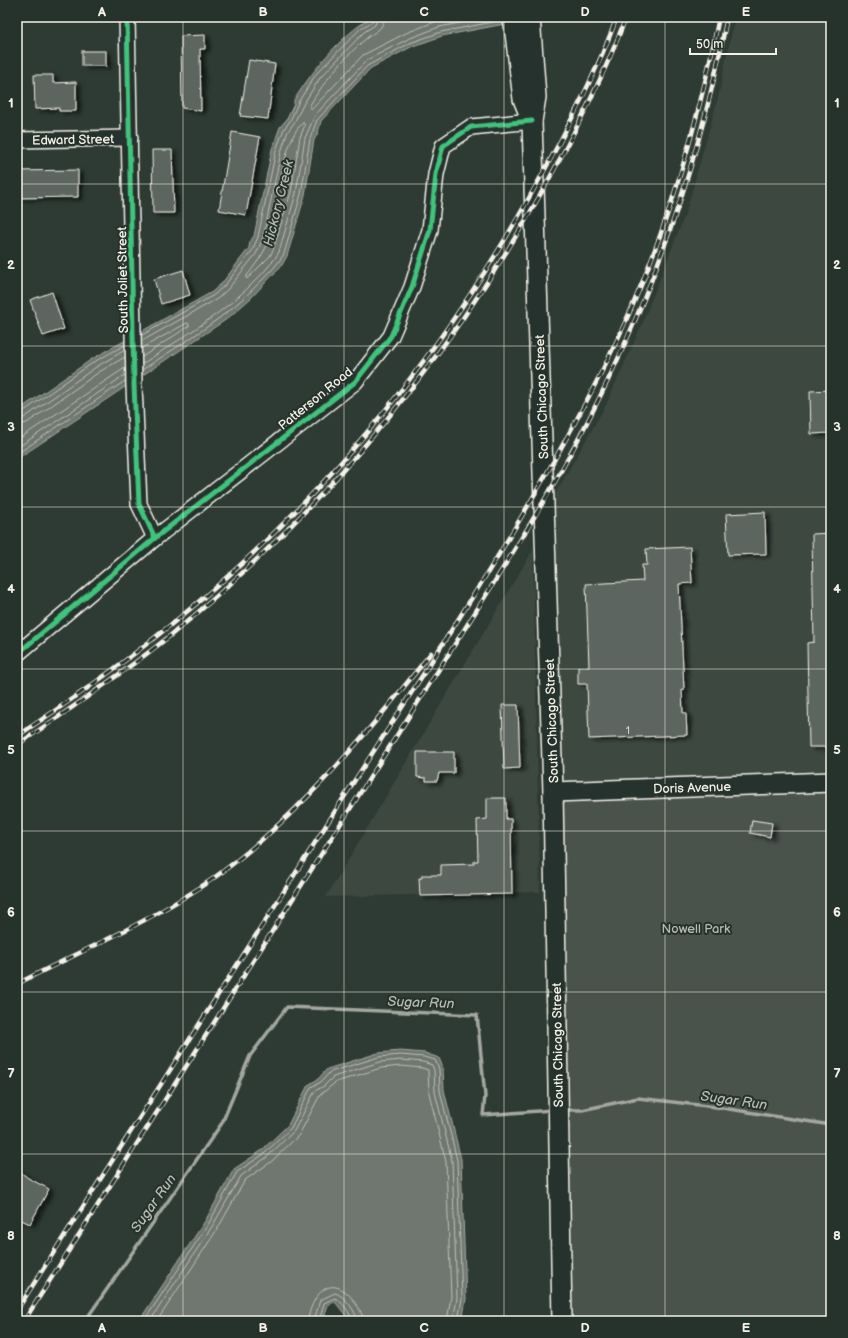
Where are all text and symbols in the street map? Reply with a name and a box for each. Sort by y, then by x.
text: A [97,4,106,20]
text: B [258,4,268,20]
text: C [419,4,429,20]
text: D [580,4,590,20]
text: E [742,4,751,20]
scale bar [690,30,776,56]
text: 50 m [696,37,723,52]
text: 1 [8,95,14,111]
text: 1 [834,95,840,111]
street label: Edward Street [32,131,114,149]
water label: Hickory Creek [260,157,298,248]
street label: South Joliet Street [114,226,132,334]
text: 2 [7,257,15,273]
text: 2 [833,257,841,273]
street label: South Chicago Street [532,334,552,460]
street label: Patterson Road [275,364,356,434]
text: 3 [7,419,15,435]
text: 3 [833,419,841,435]
text: 4 [7,581,15,597]
text: 4 [833,581,841,597]
street label: South Chicago Street [542,658,562,784]
house number: 1 [626,724,630,737]
text: 5 [7,742,15,758]
text: 5 [833,742,841,758]
street label: Doris Avenue [653,779,732,797]
text: 6 [7,904,15,920]
text: 6 [833,904,841,920]
park label: Nowell Park [662,921,731,937]
street label: South Chicago Street [549,983,567,1107]
water label: Sugar Run [387,993,455,1012]
text: 7 [7,1066,15,1082]
text: 7 [833,1066,841,1082]
water label: Sugar Run [699,1087,769,1114]
water label: Sugar Run [127,1171,180,1236]
text: 8 [7,1228,15,1244]
text: 8 [833,1228,841,1244]
text: A [97,1320,106,1336]
text: B [258,1320,268,1336]
text: C [419,1320,429,1336]
text: D [580,1320,590,1336]
text: E [742,1320,751,1336]

